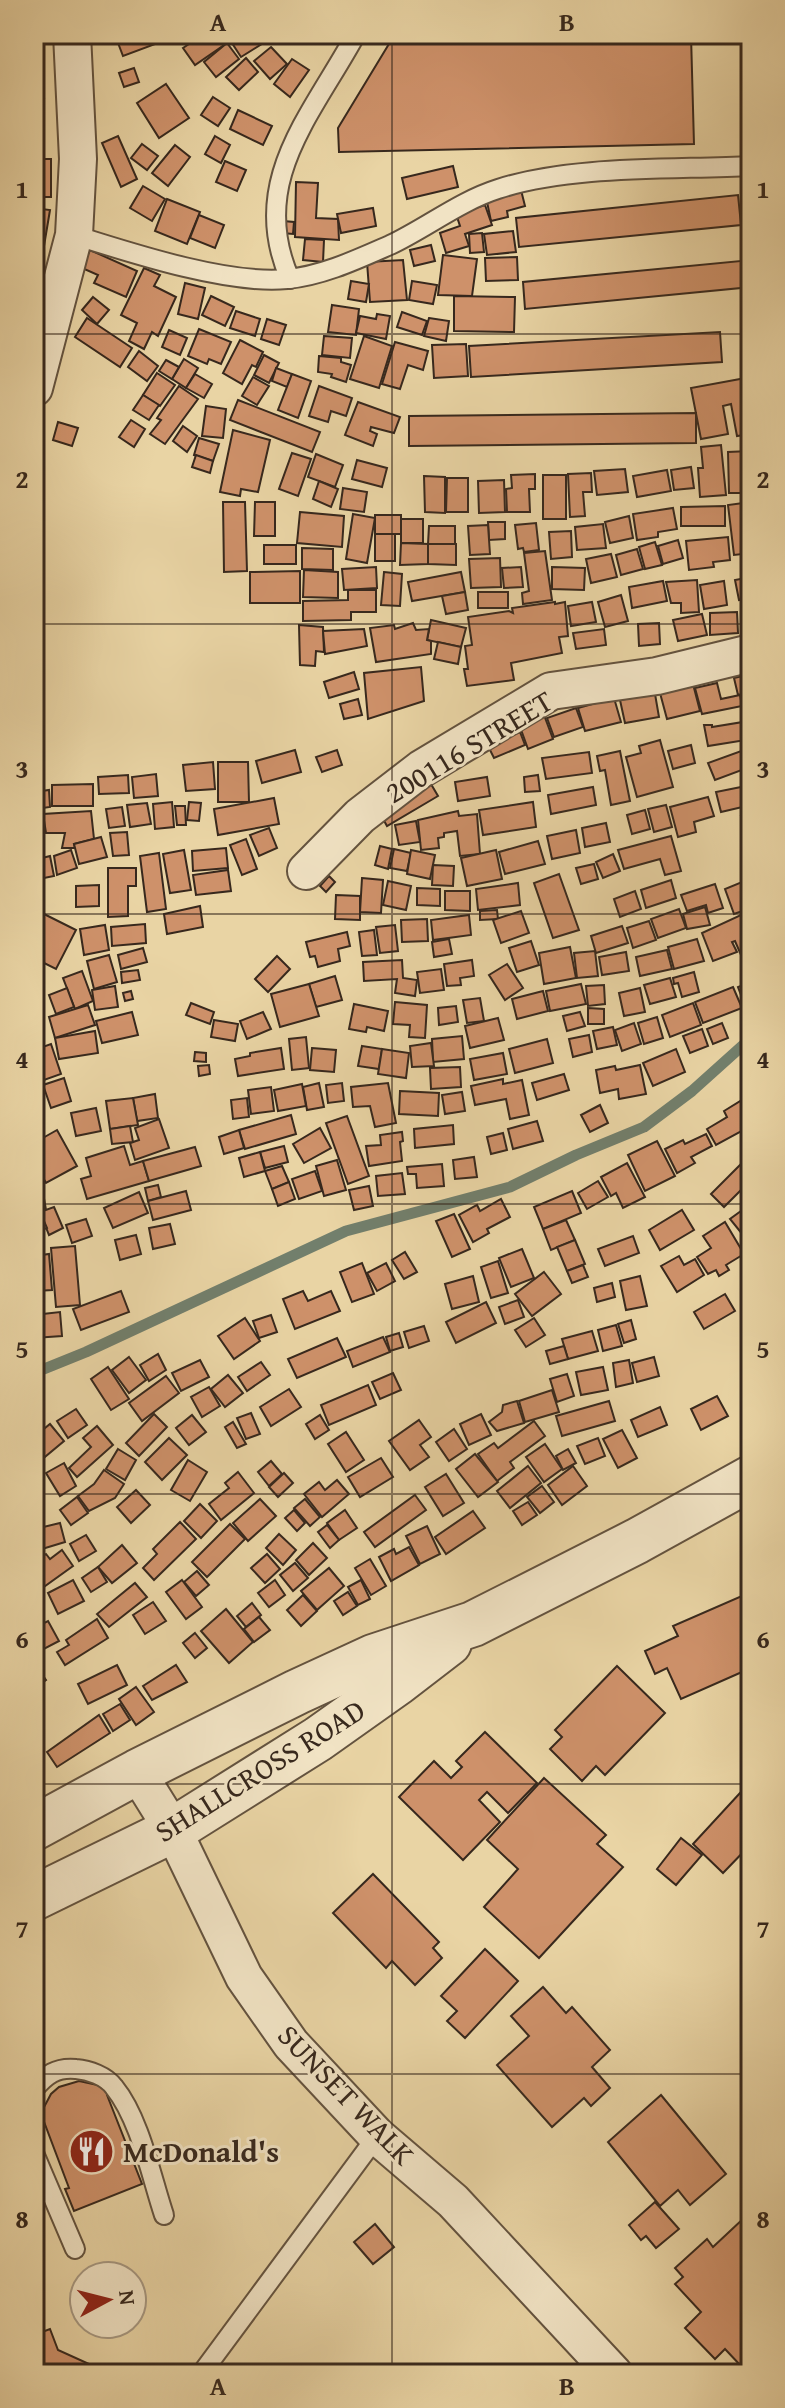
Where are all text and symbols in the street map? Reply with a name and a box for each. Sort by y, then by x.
text: A [210,2,227,41]
text: B [559,2,575,41]
text: 1 [15,169,29,208]
text: 1 [756,169,770,208]
text: 2 [15,459,29,498]
text: 2 [756,459,770,498]
street label: 200116 STREET [376,678,561,814]
text: 3 [15,749,29,788]
text: 3 [756,749,770,788]
text: 4 [15,1039,29,1078]
text: 4 [756,1039,770,1078]
text: 5 [15,1329,29,1368]
text: 5 [756,1329,770,1368]
text: 6 [15,1619,29,1658]
text: 6 [756,1619,770,1658]
street label: SHALLCROSS ROAD [146,1688,373,1853]
text: 7 [15,1909,29,1948]
text: 7 [756,1909,770,1948]
street label: SUNSET WALK [268,2014,426,2175]
restaurant icon: McDonald's [68,2128,116,2176]
place label: McDonald's [123,2129,279,2173]
text: 8 [15,2199,29,2238]
text: 8 [756,2199,770,2238]
north arrow [68,2260,148,2340]
text: N [111,2288,145,2307]
text: A [210,2366,227,2405]
text: B [559,2366,575,2405]

